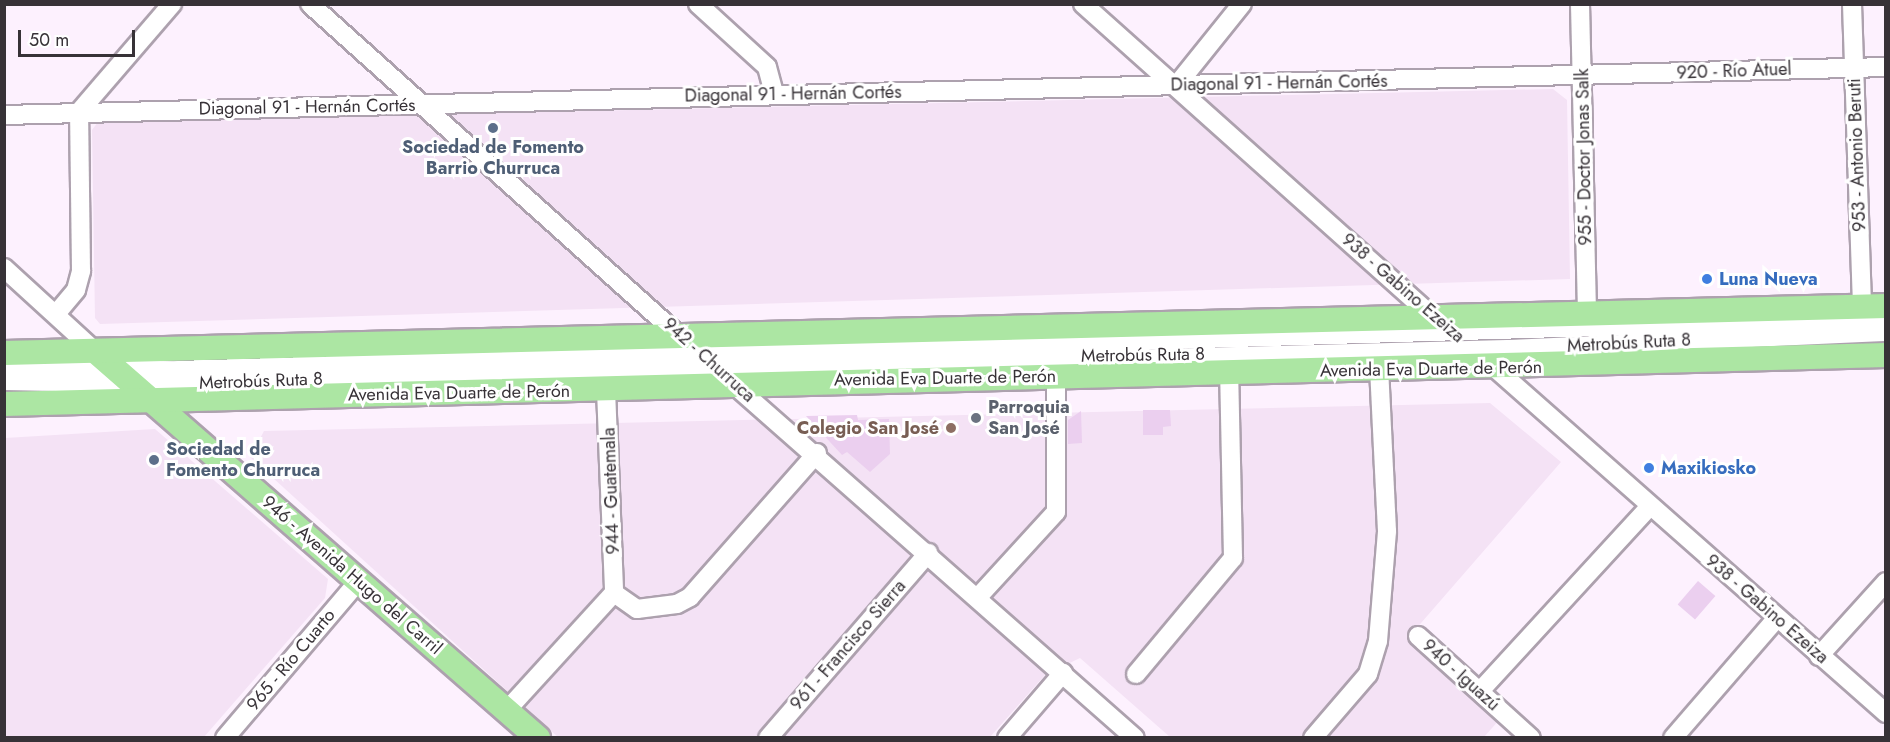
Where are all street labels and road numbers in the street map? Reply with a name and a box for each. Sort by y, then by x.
street label: 920 - Río Atuel [1676,58,1792,84]
street label: 955 - Doctor Jonas Salk [1572,68,1596,246]
street label: Diagonal 91 - Hernán Cortés [1170,70,1388,96]
street label: 953 - Antonio Beruti [1844,78,1870,232]
street label: Diagonal 91 - Hernán Cortés [684,81,902,107]
street label: Diagonal 91 - Hernán Cortés [198,94,416,120]
street label: 938 - Gabino Ezeiza [1337,229,1469,347]
street label: 942 - Churruca [659,313,759,407]
street label: Metrobús Ruta 8 [1567,329,1691,357]
street label: Metrobús Ruta 8 [1081,343,1205,367]
street label: Avenida Eva Duarte de Perón [1320,356,1542,382]
street label: Avenida Eva Duarte de Perón [834,365,1056,391]
street label: Metrobús Ruta 8 [199,368,323,394]
street label: Avenida Eva Duarte de Perón [348,380,570,406]
street label: 944 - Guatemala [598,427,624,555]
street label: 946 - Avenida Hugo del Carril [258,491,446,659]
street label: 938 - Gabino Ezeiza [1701,550,1833,668]
street label: 961 - Francisco Sierra [786,575,910,715]
street label: 965 - Río Cuarto [242,605,340,715]
street label: 940 - Iguazú [1418,635,1504,715]

